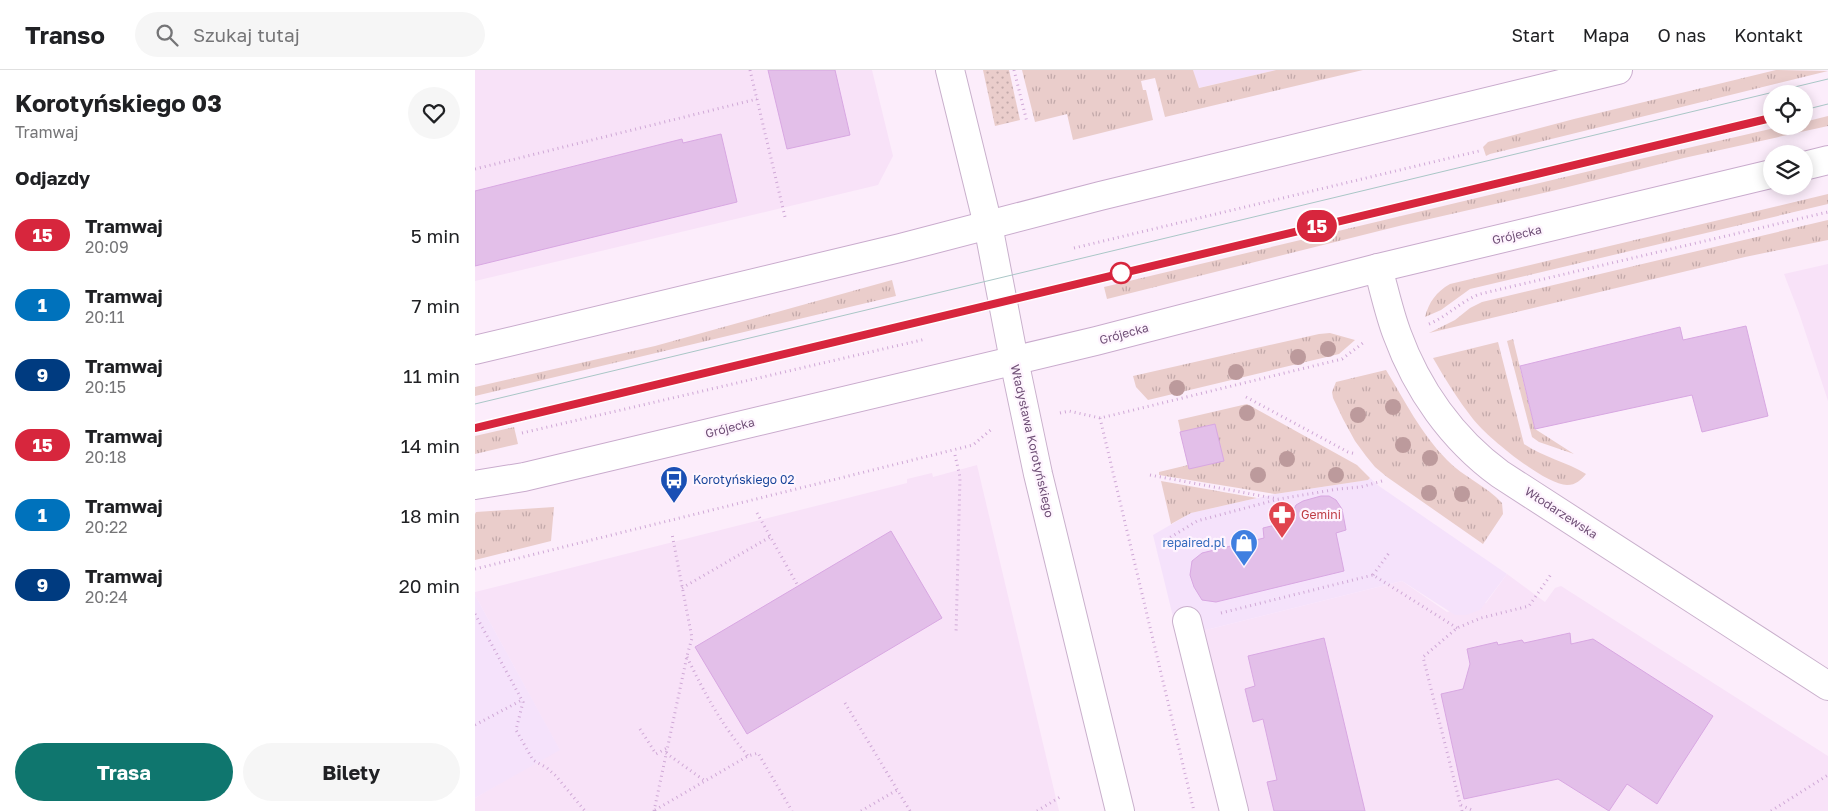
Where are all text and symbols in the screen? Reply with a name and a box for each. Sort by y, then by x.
search box [135,12,485,57]
text: Transo [25,20,105,49]
icon: search [153,21,181,49]
text: Szukaj tutaj [193,23,300,46]
text: Start [1512,24,1555,46]
text: Mapa [1583,24,1630,46]
text: O nas [1658,24,1706,46]
text: Kontakt [1734,24,1803,46]
map controls [1763,85,1813,195]
button: locate [1763,85,1813,135]
button: heart [408,87,460,139]
text: Korotyńskiego 03 [15,88,222,117]
text: Tramwaj [15,122,79,142]
button: layers [1763,145,1813,195]
text: Odjazdy [15,166,90,189]
line badge: 15 [1295,210,1339,242]
text: Tramwaj [85,214,163,237]
text: 15 [1307,215,1327,237]
street label: Grójecka [1491,222,1543,247]
text: 15 [32,224,53,246]
text: 5 min [411,224,460,247]
text: 20:09 [85,237,129,257]
unlabelled marker [1110,262,1132,284]
text: Tramwaj [85,284,163,307]
text: 1 [38,294,47,316]
text: 7 min [412,294,460,317]
text: 20:11 [85,307,125,327]
street label: Grójecka [1098,320,1150,347]
text: Tramwaj [85,354,163,377]
street label: Władysława Korotyńskiego [1008,363,1057,519]
text: 9 [37,364,48,386]
text: 11 min [403,364,460,387]
text: 20:15 [85,377,126,397]
street label: Grójecka [704,414,756,441]
text: Tramwaj [85,424,163,447]
text: 15 [32,434,53,456]
text: 14 min [401,434,460,457]
text: 20:18 [85,447,127,467]
bus stop icon: Korotyńskiego 02 [659,465,689,504]
place label: Korotyńskiego 02 [693,472,794,487]
street label: Włodarzewska [1522,483,1601,542]
text: Tramwaj [85,494,163,517]
pharmacy icon: Gemini [1267,500,1297,539]
text: 1 [38,504,47,526]
text: 18 min [401,504,460,527]
place label: Gemini [1301,507,1341,522]
text: 20:22 [85,517,128,537]
shop icon: repaired.pl [1229,528,1259,567]
place label: repaired.pl [1162,535,1225,550]
text: Tramwaj [85,564,163,587]
text: 9 [37,574,48,596]
text: 20 min [399,574,460,597]
text: 20:24 [85,587,128,607]
button: Trasa [15,743,233,801]
button: Bilety [243,743,460,801]

